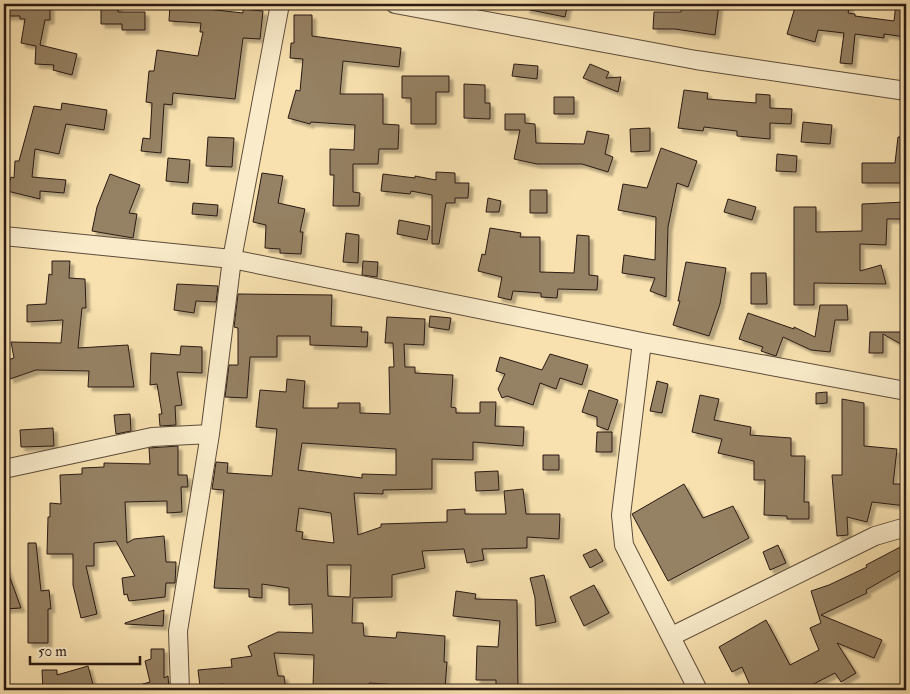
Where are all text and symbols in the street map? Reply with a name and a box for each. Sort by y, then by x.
scale bar [30,634,140,666]
text: 50 m [38,642,67,661]

